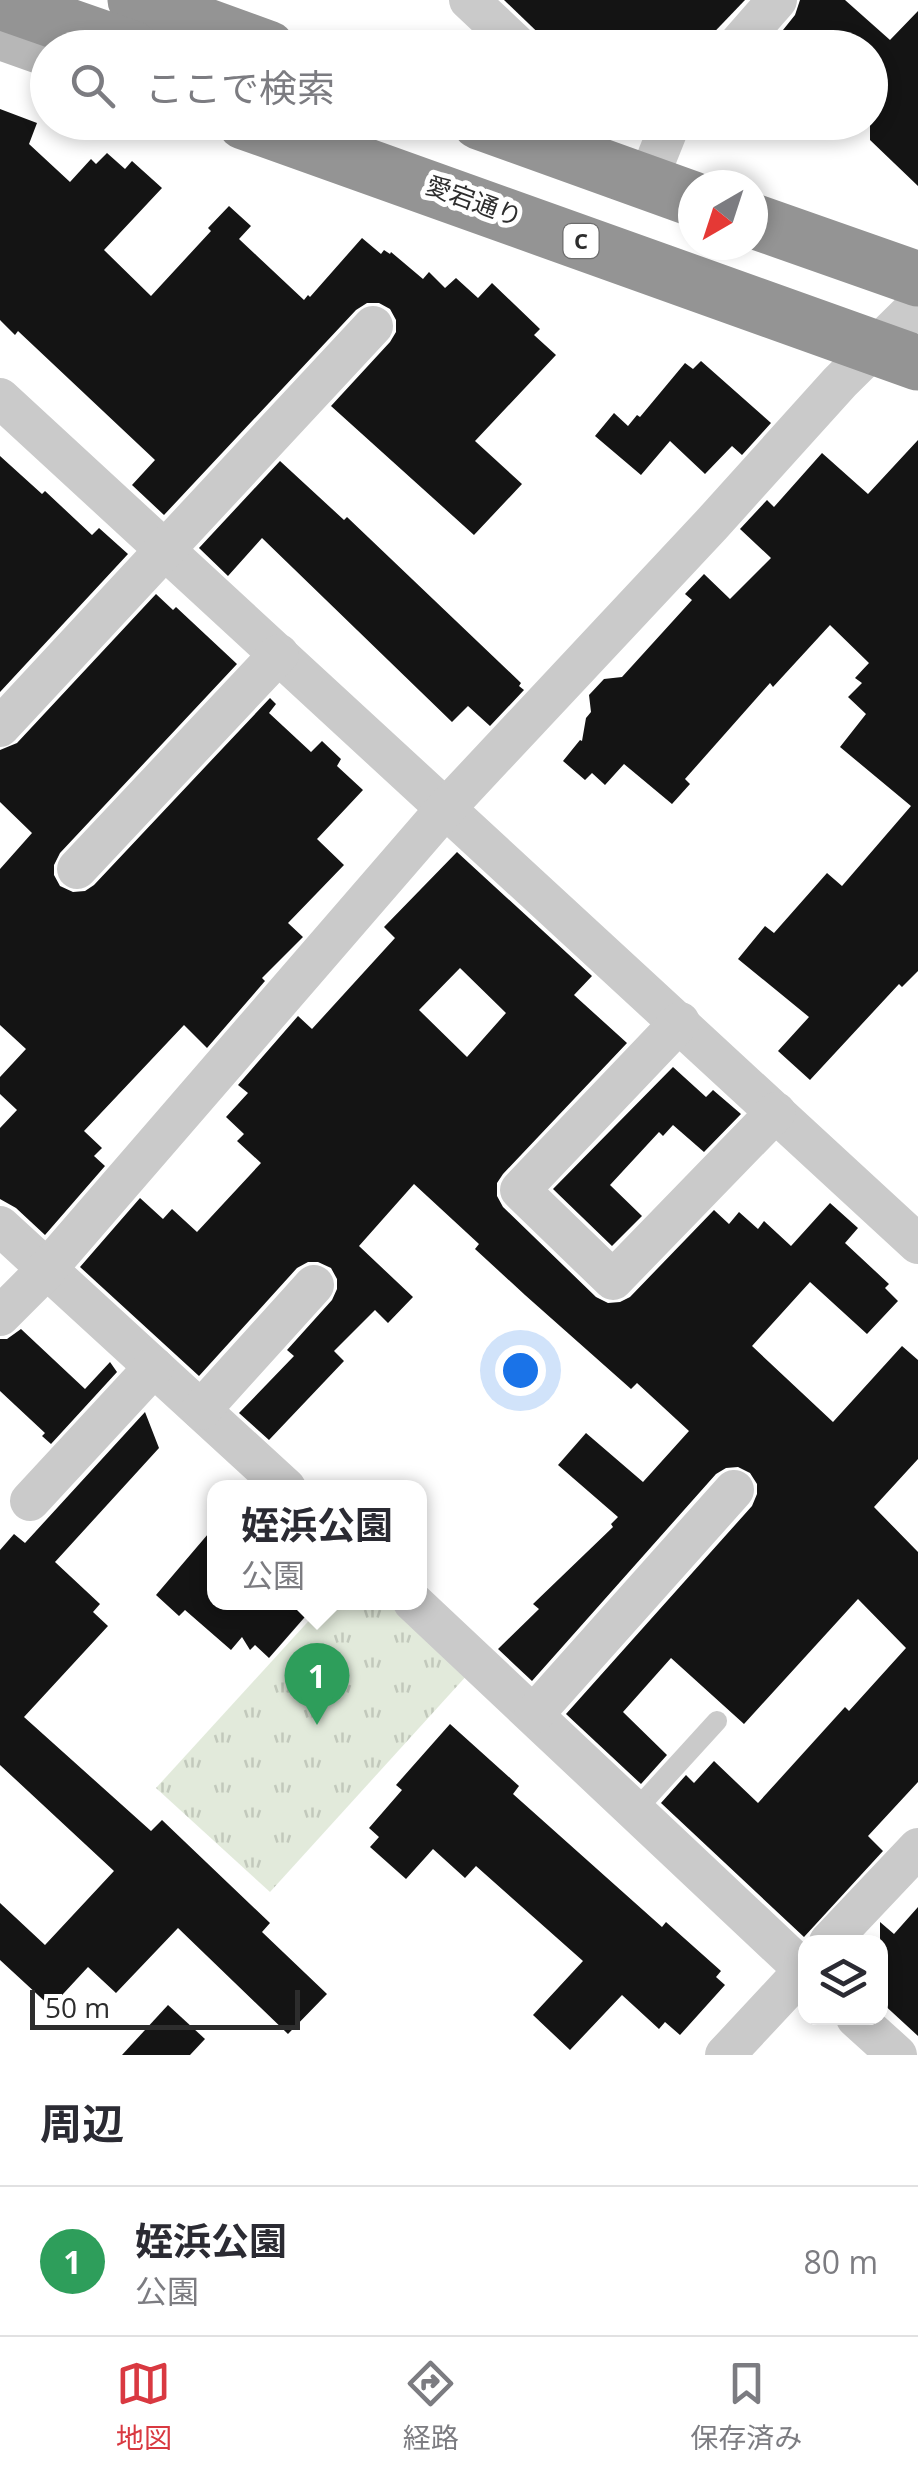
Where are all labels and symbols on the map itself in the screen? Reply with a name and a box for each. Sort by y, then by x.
street label: 愛宕通り [422,167,527,233]
north arrow [678,170,768,260]
road number: C [564,224,598,258]
your location [495,1345,546,1396]
pin: 1 [284,1642,350,1725]
scale bar [30,1985,300,2030]

